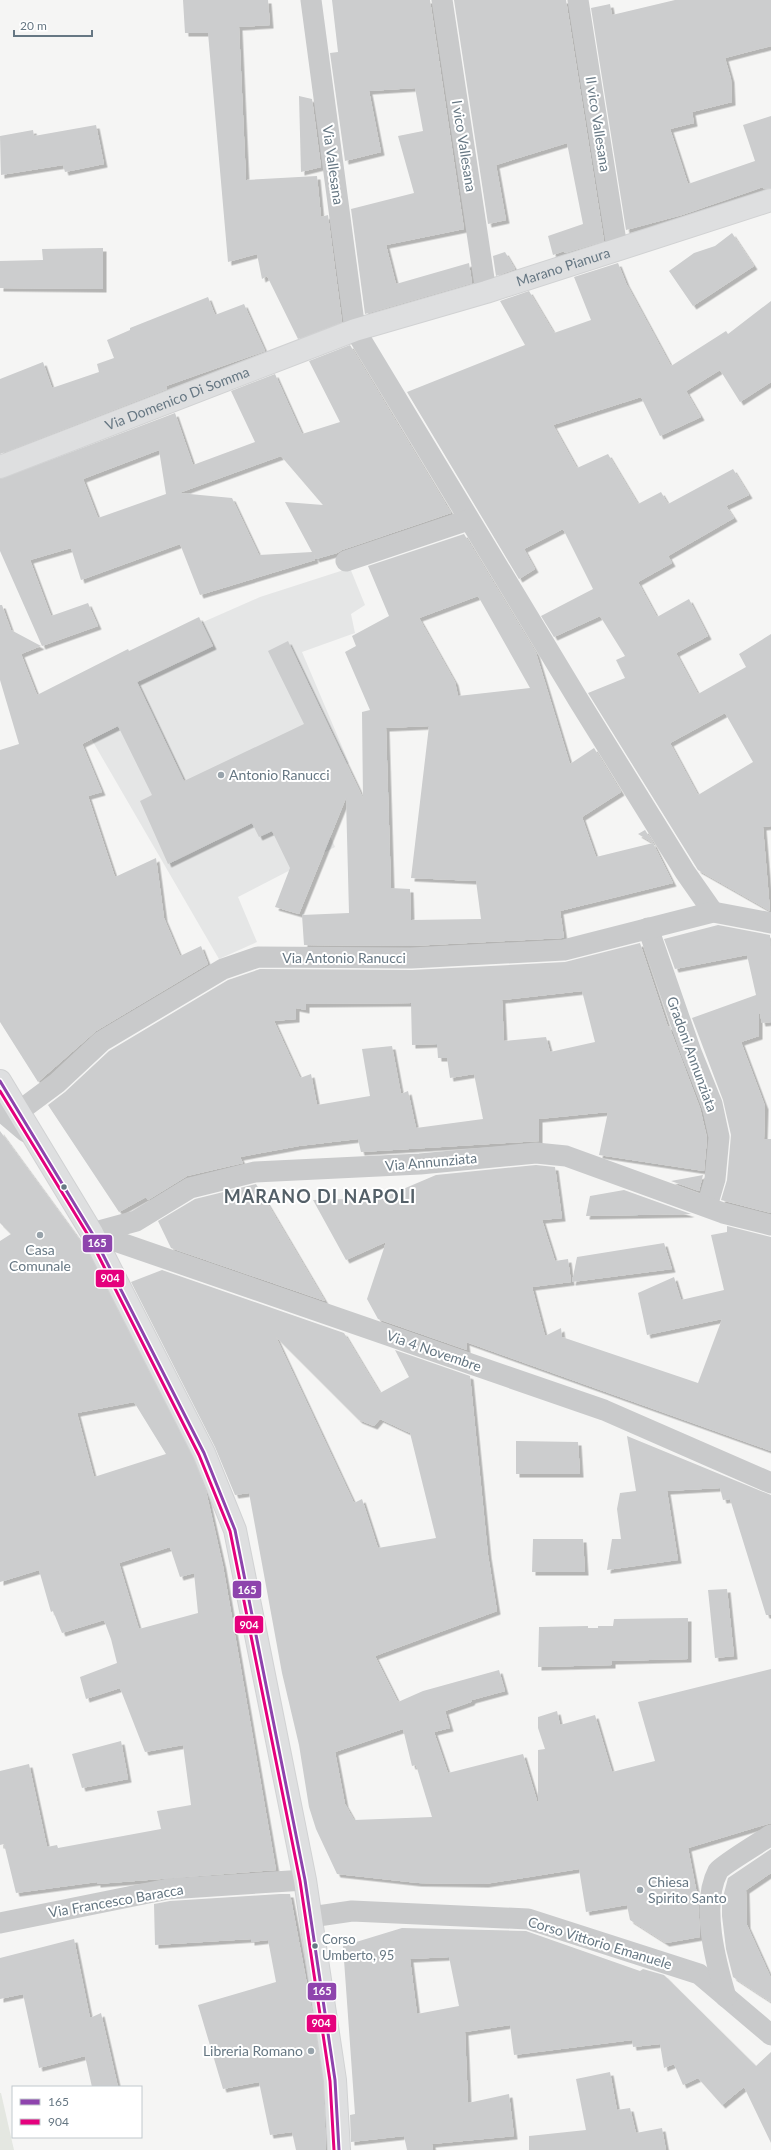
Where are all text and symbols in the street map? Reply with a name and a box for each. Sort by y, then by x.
scale bar [14,12,92,38]
text: 20 m [20,18,47,33]
street label: II vico Vallesana [583,75,614,173]
street label: I vico Vallesana [449,99,480,193]
street label: Via Vallesana [320,124,347,206]
street label: Marano Pianura [514,244,612,290]
street label: Via Domenico Di Somma [103,363,252,434]
place label: Antonio Ranucci [229,766,330,783]
marker: Antonio Ranucci [216,770,226,780]
street label: Via Antonio Ranucci [282,949,406,966]
street label: Gradoni Annunziata [664,994,721,1114]
street label: Via Annunziata [384,1149,478,1174]
unlabelled marker [59,1182,69,1192]
district label: MARANO DI NAPOLI [224,1185,416,1207]
marker: Casa Comunale [35,1230,45,1240]
line badge: 165 [82,1234,113,1253]
text: 165 [87,1236,107,1249]
place label: Casa Comunale [9,1241,71,1274]
line badge: 904 [95,1269,125,1288]
text: 904 [100,1271,120,1284]
street label: Via 4 Novembre [384,1326,484,1375]
line badge: 165 [232,1580,262,1599]
text: 165 [237,1583,257,1596]
line badge: 904 [234,1615,264,1634]
text: 904 [239,1618,259,1631]
place label: Chiesa Spirito Santo [648,1873,727,1906]
street label: Via Francesco Baracca [47,1880,185,1921]
marker: Chiesa Spirito Santo [635,1885,645,1895]
street label: Corso Vittorio Emanuele [526,1913,674,1973]
place label: Corso Umberto, 95 [322,1931,394,1963]
marker: Corso Umberto, 95 [310,1941,320,1951]
line badge: 165 [307,1982,337,2001]
text: 165 [312,1984,332,1997]
line badge: 904 [306,2014,337,2033]
text: 904 [311,2016,331,2029]
place label: Libreria Romano [203,2042,303,2059]
marker: Libreria Romano [306,2046,316,2056]
legend [12,2086,142,2138]
text: 165 [48,2094,69,2109]
text: 904 [48,2114,69,2129]

